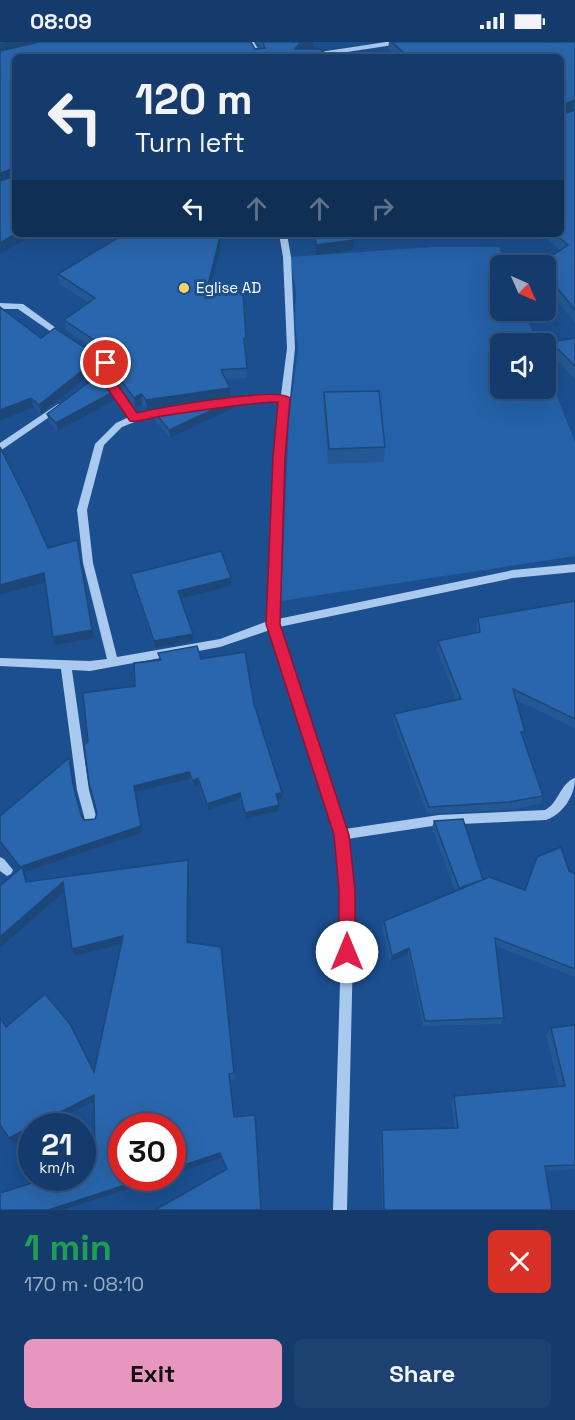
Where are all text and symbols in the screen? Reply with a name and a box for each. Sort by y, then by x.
text: 08:09 [30,7,92,35]
text: 120 m [135,73,253,126]
icon: left [36,78,114,156]
text: Turn left [135,125,245,160]
icon: left [177,192,210,225]
icon: ahead [240,192,273,225]
icon: ahead [303,192,336,225]
icon: right [366,192,399,225]
north arrow [490,255,556,321]
map controls [490,255,556,399]
place label: Eglise AD [196,278,261,297]
marker: Eglise AD [177,281,191,295]
button: sound [490,333,556,399]
pin [80,337,131,388]
icon: arrive [89,346,122,379]
position arrow [315,920,379,984]
speed limit sign: 30 [108,1113,186,1191]
text: 21 [41,1125,73,1164]
text: km/h [39,1158,75,1177]
text: 1 min [24,1225,112,1271]
button: close [488,1230,551,1293]
text: 170 m · 08:10 [24,1271,144,1297]
button: Exit [24,1339,282,1408]
button: Share [294,1339,551,1408]

